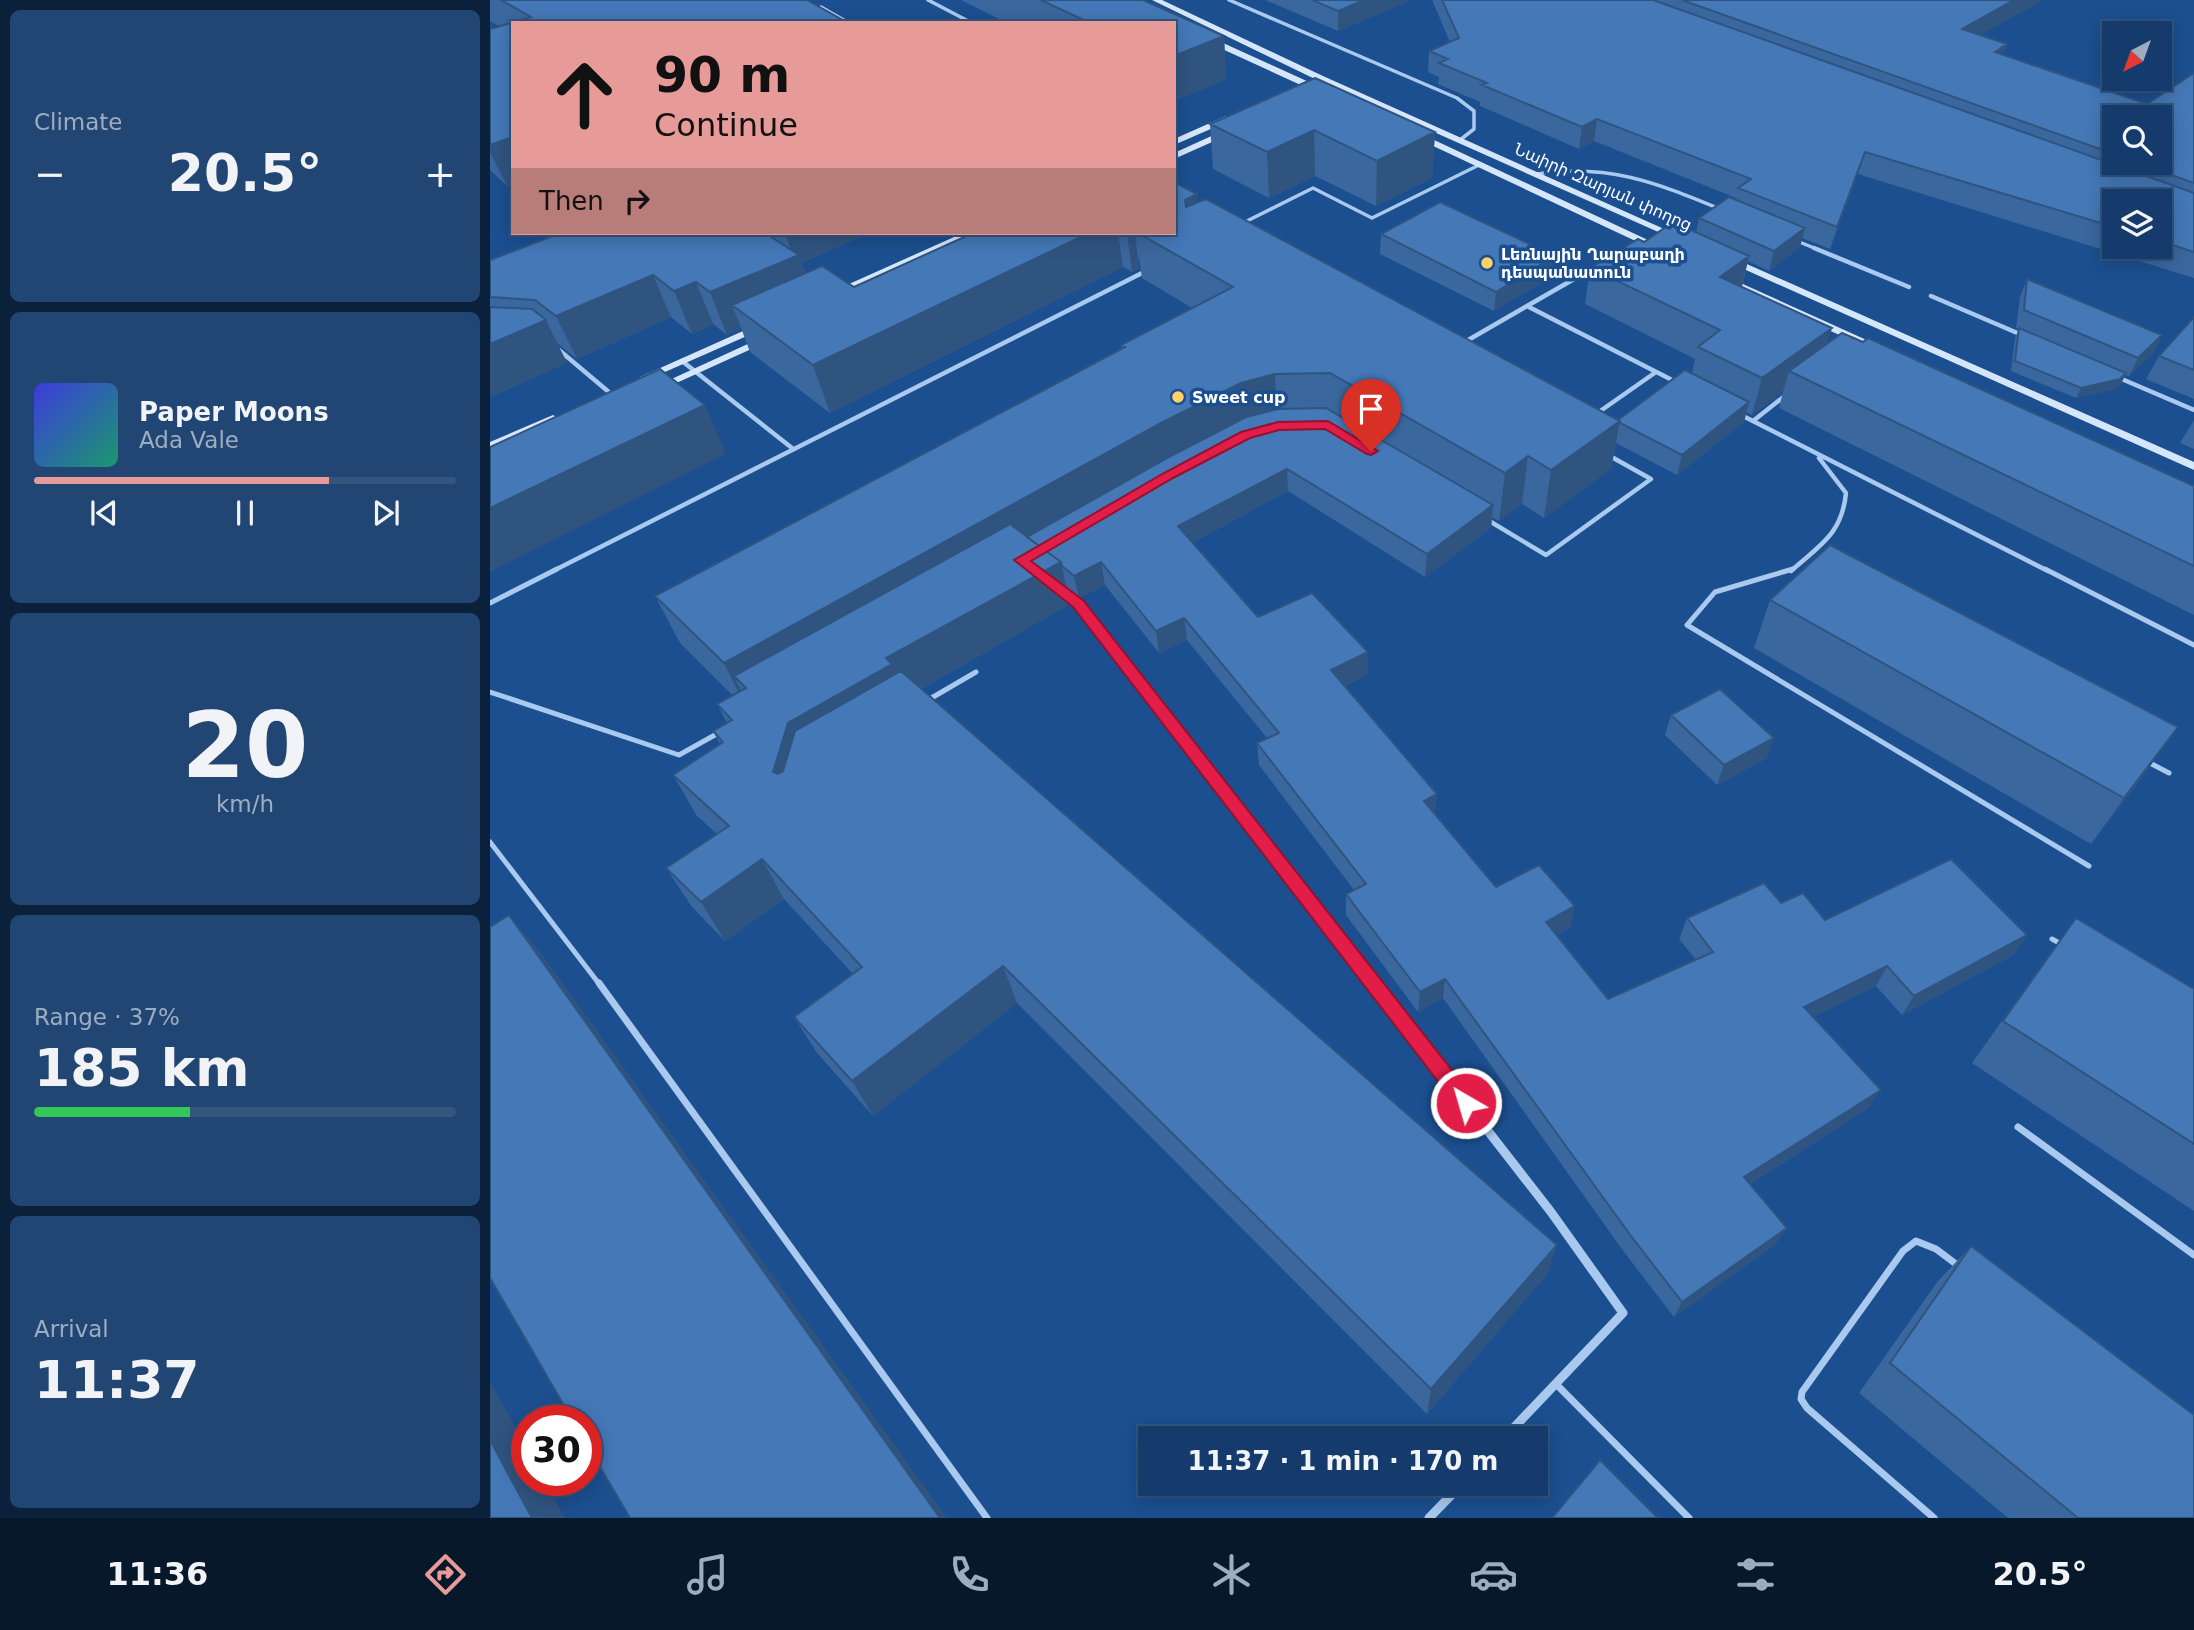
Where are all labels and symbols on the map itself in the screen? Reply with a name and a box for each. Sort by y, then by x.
north arrow [2102,21,2172,91]
street label: Նաիրի Զարյան փողոց [1511,139,1695,235]
place label: Լեռնային Ղարաբաղի դեսպանատուն [1501,245,1685,282]
marker: Լեռնային Ղարաբաղի դեսպանատուն [1479,255,1495,271]
pin [1341,379,1401,451]
place label: Sweet cup [1192,388,1286,407]
marker: Sweet cup [1170,389,1186,405]
position arrow [1429,1066,1503,1140]
speed limit sign: 30 [511,1405,602,1496]

